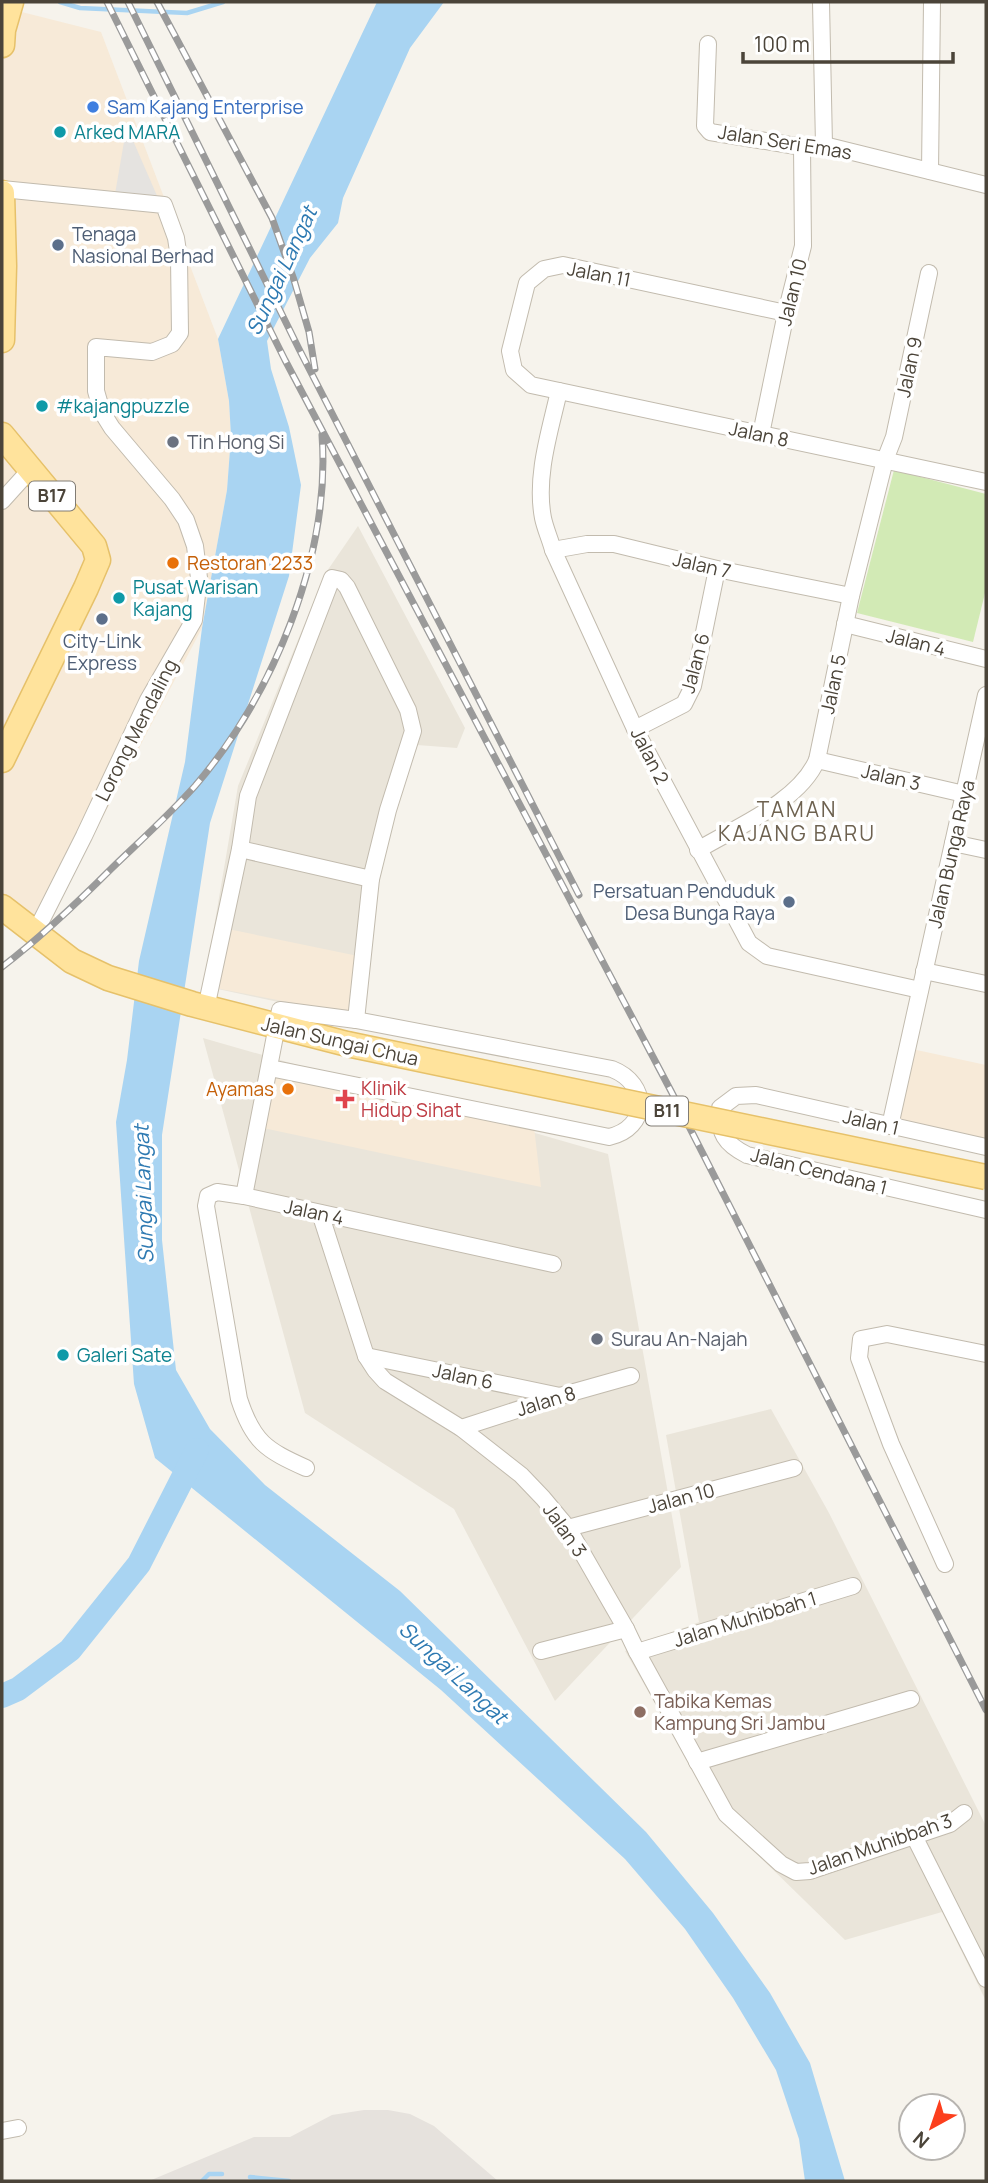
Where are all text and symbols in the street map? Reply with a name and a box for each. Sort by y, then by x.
scale bar [743,21,953,65]
text: 100 m [754,30,810,58]
place label: Sam Kajang Enterprise [107,94,304,120]
marker: Sam Kajang Enterprise [85,99,101,115]
place label: Arked MARA [74,119,180,145]
street label: Jalan Seri Emas [716,119,854,165]
marker: Arked MARA [52,124,68,140]
water label: Sungai Langat [239,200,324,339]
place label: Tenaga Nasional Berhad [72,221,214,269]
marker: Tenaga Nasional Berhad [50,237,66,253]
street label: Jalan 11 [565,255,633,293]
street label: Jalan 10 [771,256,813,328]
street label: Jalan 9 [890,334,928,400]
place label: #kajangpuzzle [56,393,190,419]
marker: #kajangpuzzle [34,398,50,414]
street label: Jalan 8 [727,415,791,453]
place label: Tin Hong Si [187,429,285,455]
marker: Tin Hong Si [165,434,181,450]
road number: B17 [29,482,75,510]
street label: Jalan 7 [670,546,734,584]
place label: Restoran 2233 [187,550,313,576]
marker: Restoran 2233 [165,555,181,571]
place label: Pusat Warisan Kajang [133,574,258,622]
marker: Pusat Warisan Kajang [111,590,127,606]
marker: City-Link Express [94,611,110,627]
street label: Jalan 4 [883,622,949,662]
place label: City-Link Express [63,628,142,676]
street label: Jalan 6 [675,630,715,696]
street label: Jalan 5 [814,652,852,716]
street label: Lorong Mendaling [89,654,183,806]
street label: Jalan 2 [625,723,675,789]
street label: Jalan 3 [859,758,923,796]
street label: Jalan Bunga Raya [921,777,981,931]
district label: TAMAN KAJANG BARU [718,795,876,847]
place label: Persatuan Penduduk Desa Bunga Raya [593,878,776,926]
marker: Persatuan Penduduk Desa Bunga Raya [781,894,797,910]
street label: Jalan Sungai Chua [259,1010,421,1072]
place label: Klinik Hidup Sihat [361,1075,462,1123]
place label: Ayamas [206,1076,274,1102]
marker: Ayamas [280,1081,296,1097]
marker: Klinik Hidup Sihat [335,1089,355,1109]
road number: B11 [646,1096,688,1126]
street label: Jalan 1 [840,1103,902,1141]
water label: Sungai Langat [127,1122,159,1264]
street label: Jalan Cendana 1 [748,1141,890,1201]
street label: Jalan 4 [282,1193,346,1231]
place label: Surau An-Najah [611,1326,748,1352]
marker: Surau An-Najah [589,1331,605,1347]
place label: Galeri Sate [77,1342,172,1368]
marker: Galeri Sate [55,1347,71,1363]
street label: Jalan 6 [430,1357,496,1395]
street label: Jalan 8 [513,1380,579,1422]
street label: Jalan 10 [645,1477,717,1519]
street label: Jalan 3 [537,1498,593,1562]
street label: Jalan Muhibbah 1 [670,1585,820,1653]
water label: Sungai Langat [393,1615,516,1731]
place label: Tabika Kemas Kampung Sri Jambu [654,1688,826,1736]
marker: Tabika Kemas Kampung Sri Jambu [632,1704,648,1720]
street label: Jalan Muhibbah 3 [804,1807,956,1881]
north arrow [897,2092,967,2162]
text: N [907,2126,935,2154]

